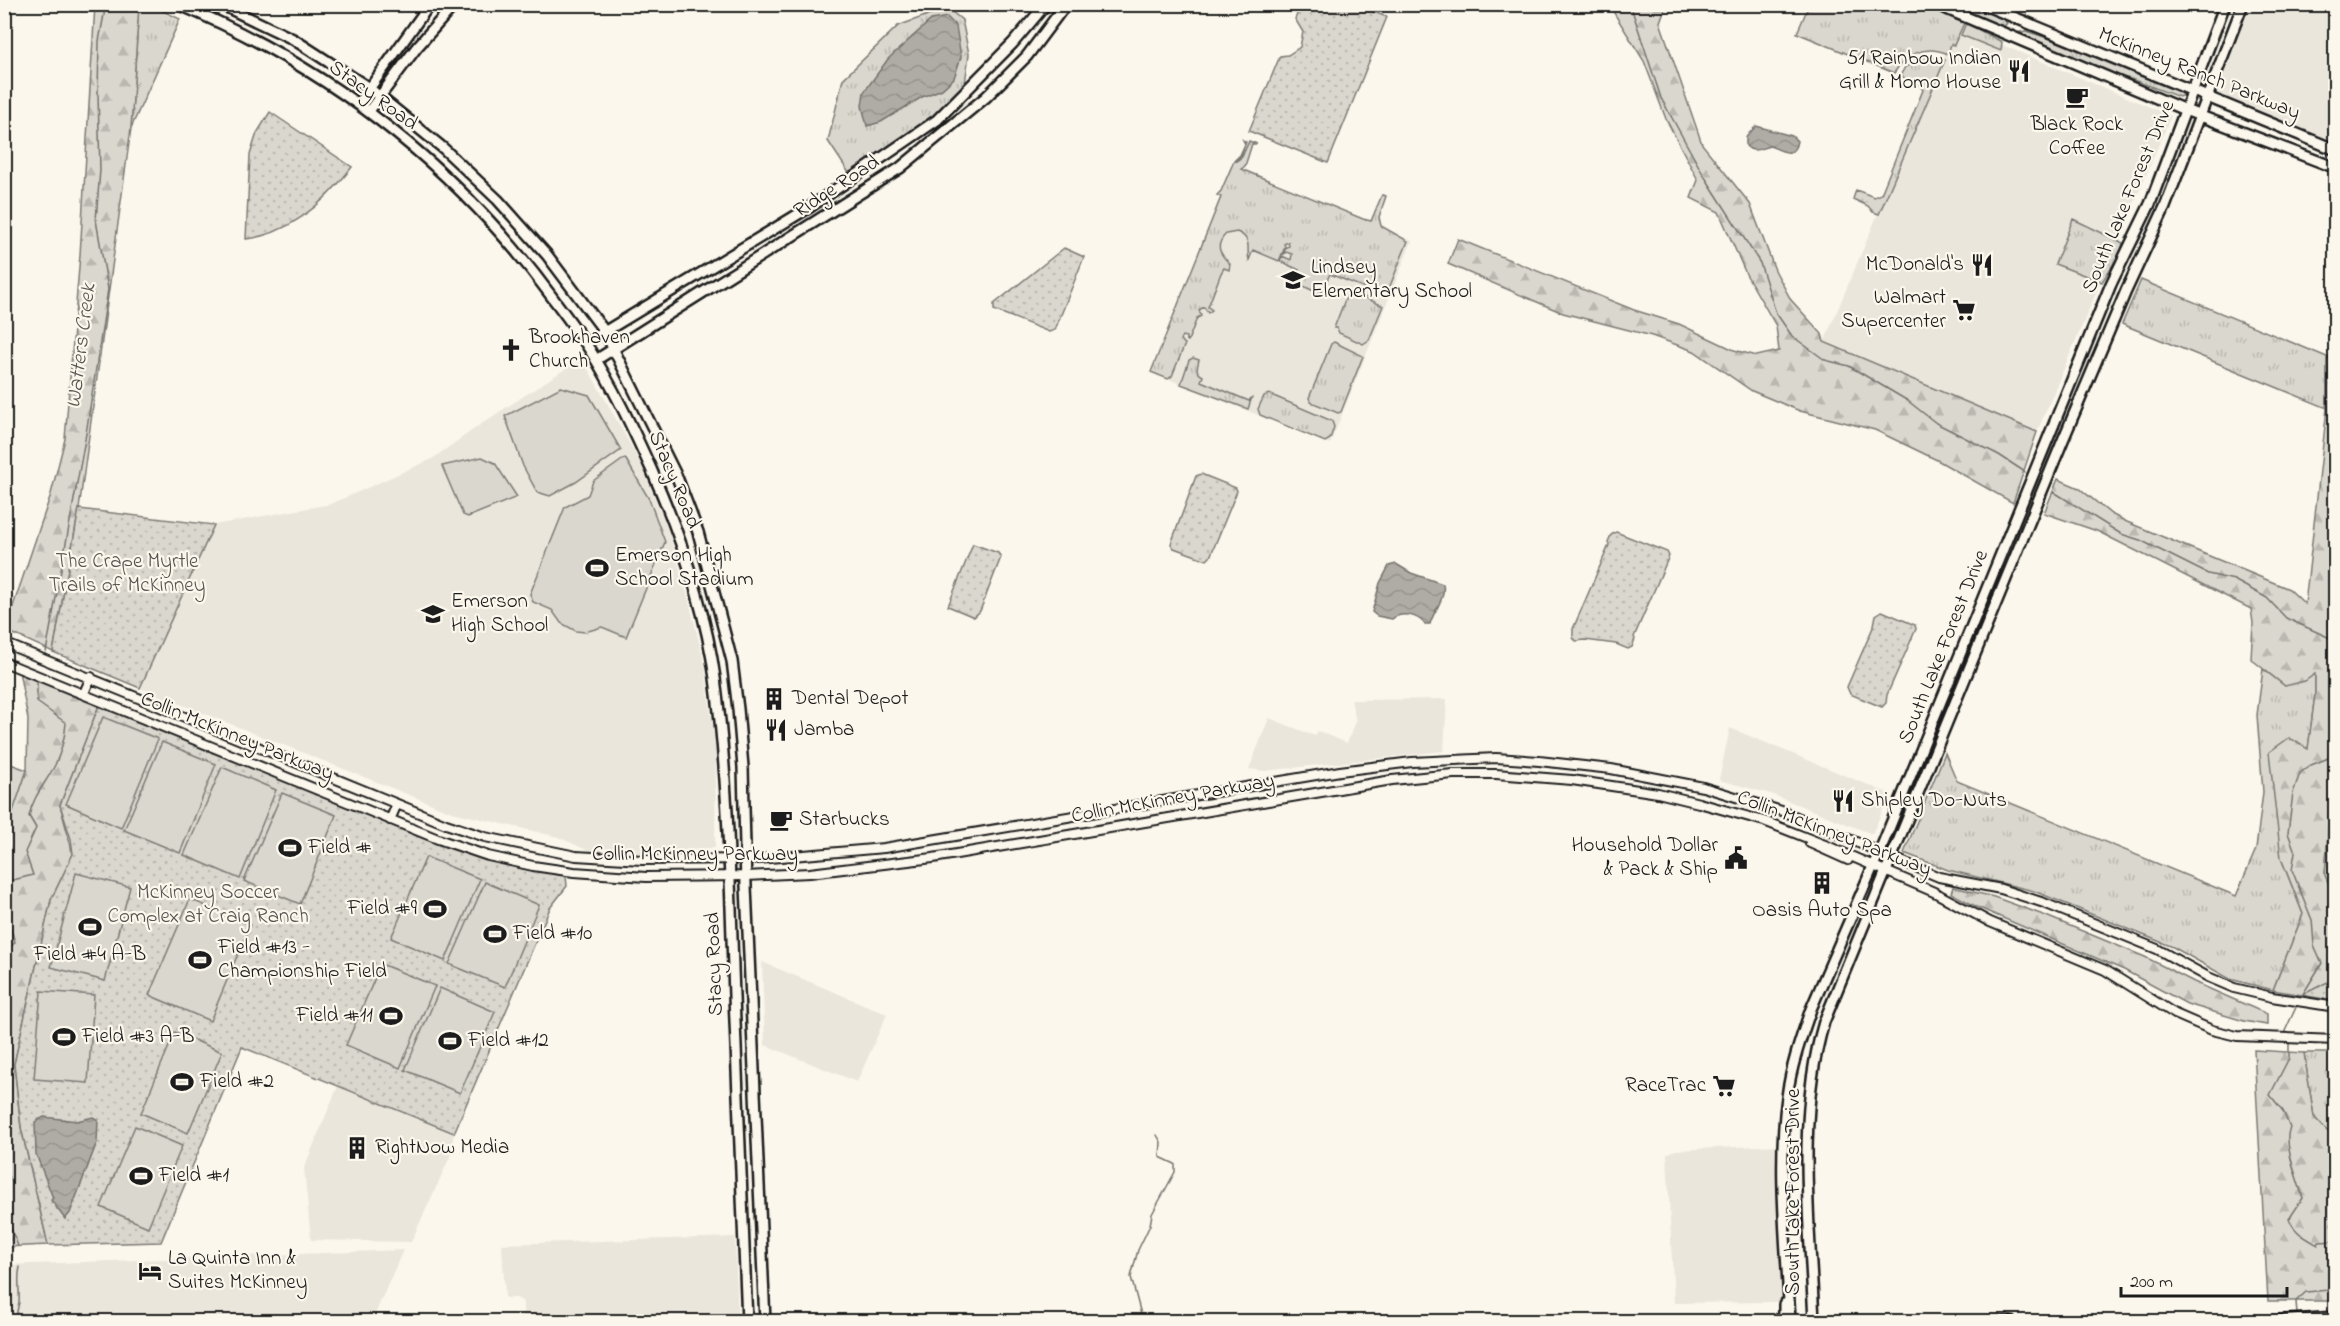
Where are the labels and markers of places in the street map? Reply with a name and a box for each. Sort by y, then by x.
place label: 51 Rainbow Indian Grill & Momo House [1839,44,2002,98]
restaurant icon: 51 Rainbow Indian Grill & Momo House [2006,58,2032,84]
cafe icon: Black Rock Coffee [2064,84,2090,110]
place label: Black Rock Coffee [2030,110,2124,164]
place label: McDonald's [1866,250,1964,280]
restaurant icon: McDonald's [1969,252,1995,278]
place label: Lindsey Elementary School [1311,253,1472,309]
school or university icon: Lindsey Elementary School [1280,267,1306,293]
place label: Walmart Supercenter [1841,283,1946,337]
supermarket icon: Walmart Supercenter [1951,297,1977,323]
place label: Brookhaven Church [528,323,630,377]
church icon: Brookhaven Church [498,337,524,363]
place label: Emerson High School Stadium [615,541,753,595]
sports icon: Emerson High School Stadium [584,555,610,581]
place label: Emerson High School [451,587,548,643]
school or university icon: Emerson High School [420,601,446,627]
place label: Dental Depot [791,684,909,714]
building icon: Dental Depot [761,686,787,712]
place label: Jamba [794,715,854,745]
restaurant icon: Jamba [763,717,789,743]
place label: Shipley Do-Nuts [1861,786,2007,818]
restaurant icon: Shipley Do-Nuts [1830,788,1856,814]
place label: Starbucks [799,805,890,835]
cafe icon: Starbucks [768,807,794,833]
place label: Household Dollar & Pack & Ship [1571,831,1718,885]
place label: Field # [307,833,372,863]
sports icon: Field # [277,835,303,861]
public building icon: Household Dollar & Pack & Ship [1723,845,1749,871]
building icon: Oasis Auto Spa [1809,870,1835,896]
place label: Field #9 [346,894,418,924]
sports icon: Field #9 [422,896,448,922]
place label: Oasis Auto Spa [1752,896,1892,926]
sports icon: Field #4 A-B [77,914,103,940]
place label: Field #10 [512,919,592,949]
sports icon: Field #10 [482,921,508,947]
place label: Field #13 - Championship Field [217,933,387,987]
place label: Field #4 A-B [33,940,146,970]
sports icon: Field #13 - Championship Field [187,947,213,973]
place label: Field #11 [295,1001,373,1031]
sports icon: Field #11 [378,1003,404,1029]
place label: Field #3 A-B [81,1022,194,1052]
sports icon: Field #3 A-B [51,1024,77,1050]
place label: Field #12 [467,1026,549,1056]
sports icon: Field #12 [437,1028,463,1054]
place label: Field #2 [199,1067,274,1097]
sports icon: Field #2 [169,1069,195,1095]
place label: RaceTrac [1625,1071,1707,1101]
supermarket icon: RaceTrac [1711,1073,1737,1099]
place label: RightNow Media [375,1133,509,1165]
building icon: RightNow Media [344,1135,370,1161]
place label: Field #1 [158,1161,230,1191]
sports icon: Field #1 [128,1163,154,1189]
place label: La Quinta Inn & Suites McKinney [168,1244,307,1300]
hotel icon: La Quinta Inn & Suites McKinney [137,1258,163,1284]

